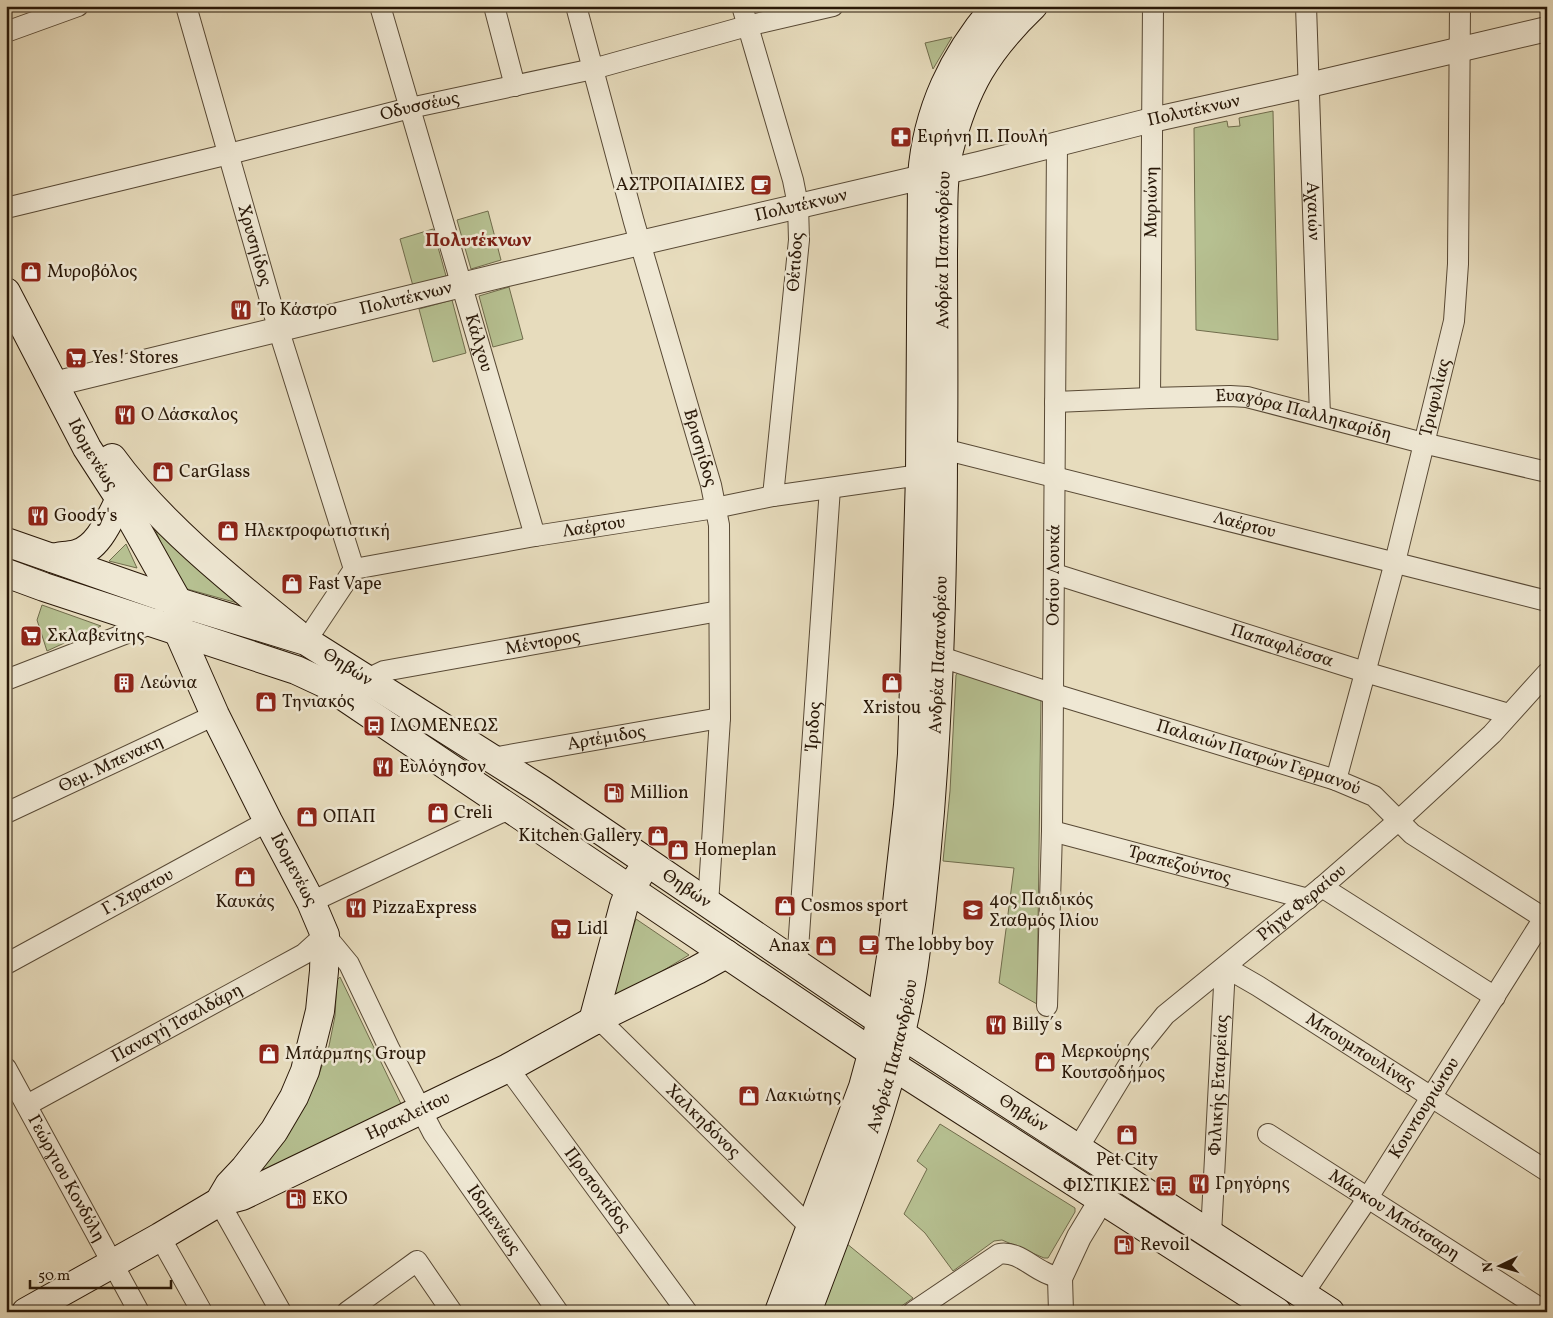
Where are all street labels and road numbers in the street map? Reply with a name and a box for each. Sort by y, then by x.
street label: Οδυσσέως [377,85,461,128]
street label: Πολυτέκνων [1145,88,1243,133]
street label: Μυριώνη [1139,166,1164,238]
street label: Ανδρέα Παπανδρέου [930,170,958,329]
street label: Αχαιών [1300,181,1327,241]
street label: Πολυτέκνων [752,183,850,228]
street label: Χρυσηίδος [231,202,278,289]
street label: Θέτιδος [781,231,811,293]
street label: Πολυτέκνων [357,275,455,322]
street label: Κάλχου [458,311,499,375]
street label: Τριφυλίας [1414,356,1457,439]
street label: Ευαγόρα Παλληκαρίδη [1215,383,1395,447]
street label: Βρισηίδος [677,406,723,490]
street label: Ιδομενέως [61,414,124,495]
street label: Λαέρτου [1211,505,1278,545]
street label: Λαέρτου [560,510,627,544]
street label: Οσίου Λουκά [1041,524,1067,626]
street label: Ανδρέα Παπανδρέου [923,576,954,735]
street label: Παπαφλέσσα [1227,618,1337,674]
street label: Μέντορος [503,624,582,662]
street label: Θηβών [318,642,377,693]
street label: Ίριδος [799,701,828,753]
street label: Παλαιών Πατρών Γερμανού [1153,713,1365,801]
street label: Αρτέμιδος [565,719,647,757]
street label: Θεμ. Μπενακη [55,728,167,799]
street label: Ιδομενέως [264,828,324,911]
street label: Τραπεζούντος [1125,839,1234,891]
street label: Ρήγα Φεραίου [1252,859,1352,947]
street label: Γ. Στρατου [97,862,178,922]
street label: Θηβών [657,863,716,915]
street label: Παναγή Τσαλδάρη [107,977,247,1069]
street label: Ανδρέα Παπανδρέου [861,978,924,1137]
street label: Μπουμπουλίνας [1301,1007,1421,1096]
street label: Φιλικής Εταιρείας [1203,1014,1235,1156]
street label: Κουντουριώτου [1383,1052,1466,1164]
street label: Χαλκηδόνος [660,1079,746,1164]
street label: Ηρακλείτου [362,1085,454,1147]
street label: Θηβών [994,1088,1053,1139]
street label: Γεώργιου Κονδύλη [21,1110,111,1247]
street label: Προποντίδος [558,1142,637,1237]
street label: Μάρκου Μπότσαρη [1324,1163,1465,1266]
street label: Ιδομενέως [460,1180,527,1260]

